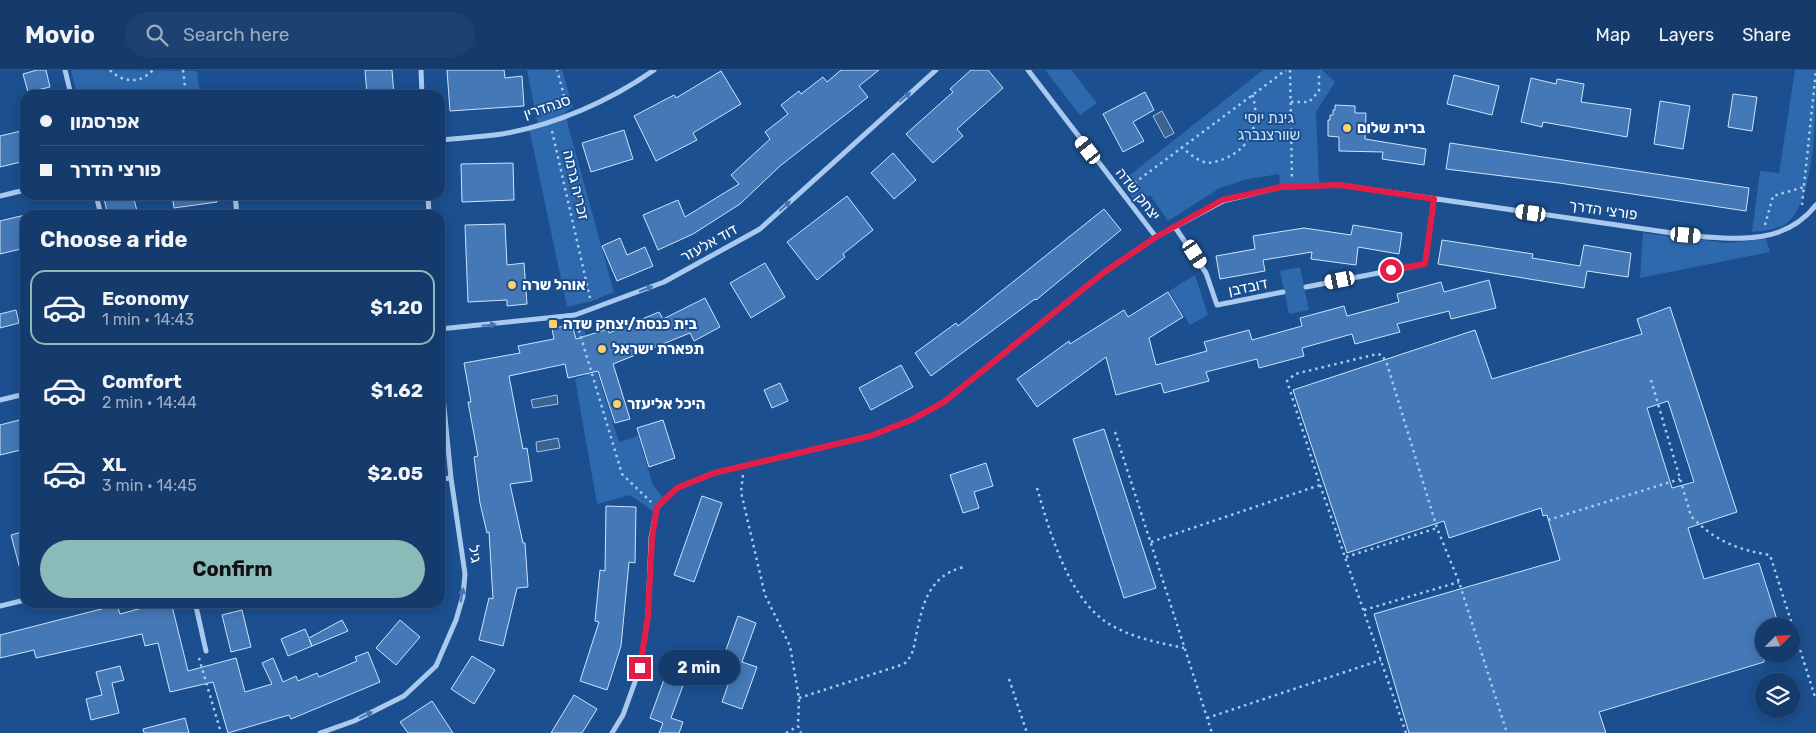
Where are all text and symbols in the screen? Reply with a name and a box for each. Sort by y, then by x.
search box [125,12,475,57]
text: Movio [25,21,95,49]
icon: search [143,21,171,49]
text: Search here [183,23,289,46]
text: Map [1596,24,1631,46]
text: Layers [1659,24,1714,46]
text: Share [1742,24,1791,46]
street label: סנהדרין [521,91,573,123]
one-way arrow [899,92,911,103]
park label: גינת יוסי שוורצנברג [1238,109,1300,144]
text: אפרסמון [70,110,139,133]
place label: ברית שלום [1357,119,1426,137]
marker: ברית שלום [1341,122,1353,134]
car [1072,134,1103,166]
street label: זכריה גרמה [559,148,593,222]
text: פורצי הדרך [70,158,161,181]
street label: יצחק שדה [1112,164,1164,224]
street label: פורצי הדרך [1567,196,1639,224]
one-way arrow [778,200,790,212]
car [1515,203,1546,223]
street label: דוד אלעזר [677,220,741,266]
text: Choose a ride [40,226,187,253]
car [1670,226,1701,244]
car [1180,237,1209,271]
route start [1380,259,1402,281]
car [1323,270,1356,290]
street label: דובדבן [1227,274,1269,300]
place label: אוהל שרה [522,276,586,294]
marker: אוהל שרה [506,279,518,291]
icon: car [42,285,87,330]
one-way arrow [639,285,654,293]
text: Economy [102,287,189,310]
text: $1.20 [370,296,423,319]
text: 1 min · 14:43 [102,310,194,329]
place label: בית כנסת/יצחק שדה [563,315,697,333]
marker: בית כנסת/יצחק שדה [547,318,559,330]
one-way arrow [481,320,497,328]
place label: תפארת ישראל [612,340,704,358]
marker: תפארת ישראל [596,343,608,355]
icon: car [42,368,87,413]
text: Comfort [102,370,182,393]
text: $1.62 [371,379,423,402]
text: 2 min · 14:44 [102,393,197,412]
place label: היכל אליעזר [627,395,706,413]
marker: היכל אליעזר [611,398,623,410]
icon: car [42,451,87,496]
text: XL [102,453,126,476]
text: $2.05 [368,462,423,485]
text: 3 min · 14:45 [102,476,197,495]
button: Confirm [40,540,425,598]
street label: גיל [465,544,485,565]
one-way arrow [459,587,467,603]
north arrow [1755,618,1800,662]
map controls [1755,618,1800,718]
callout: 2 min [658,650,740,686]
route end [629,657,651,679]
text: 2 min [677,658,721,677]
button: layers [1755,673,1800,718]
one-way arrow [359,711,373,719]

